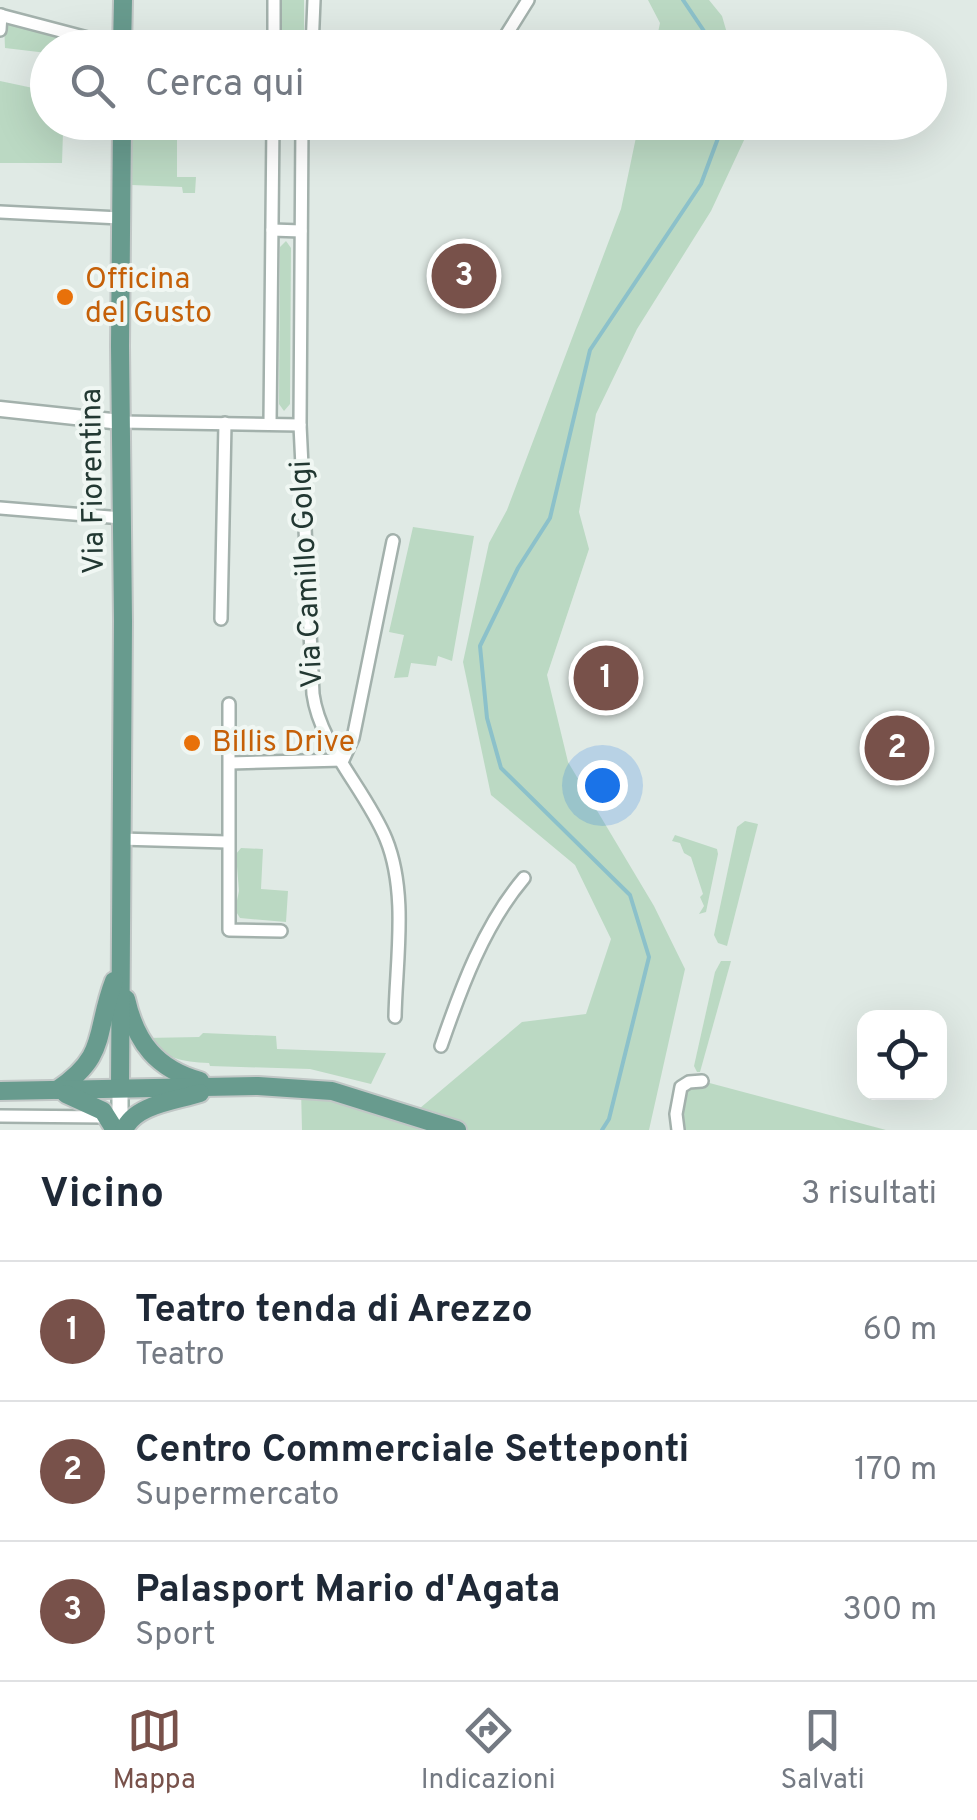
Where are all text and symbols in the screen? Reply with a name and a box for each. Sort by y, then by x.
search box [30,30,947,140]
icon: search [65,58,120,113]
text: Cerca qui [145,61,304,110]
pin: 3 [432,238,496,314]
place label: Officina del Gusto [85,262,212,333]
marker: Officina del Gusto [54,286,76,308]
street label: Via Fiorentina [74,388,114,574]
street label: Via Camillo Golgi [284,459,332,689]
pin: 1 [574,640,638,716]
pin: 2 [864,710,930,786]
place label: Billis Drive [212,725,355,762]
marker: Billis Drive [181,732,203,754]
your location [577,760,628,811]
map controls [857,1010,947,1100]
button: locate [857,1010,947,1100]
text: Vicino [40,1169,164,1222]
text: 3 risultati [801,1175,937,1215]
text: Teatro tenda di Arezzo [135,1287,533,1336]
text: 1 [66,1311,79,1351]
text: 60 m [863,1311,937,1351]
text: Teatro [135,1336,225,1376]
text: Centro Commerciale Setteponti [135,1427,689,1476]
text: 2 [63,1451,82,1491]
text: 170 m [854,1451,937,1491]
text: Supermercato [135,1476,339,1516]
text: Palasport Mario d'Agata [135,1567,560,1616]
text: 3 [63,1591,82,1631]
text: 300 m [843,1591,937,1631]
text: Sport [135,1616,215,1656]
tab: Mappa [112,1703,196,1799]
tab: Indicazioni [421,1703,556,1799]
tab: Salvati [781,1703,865,1799]

